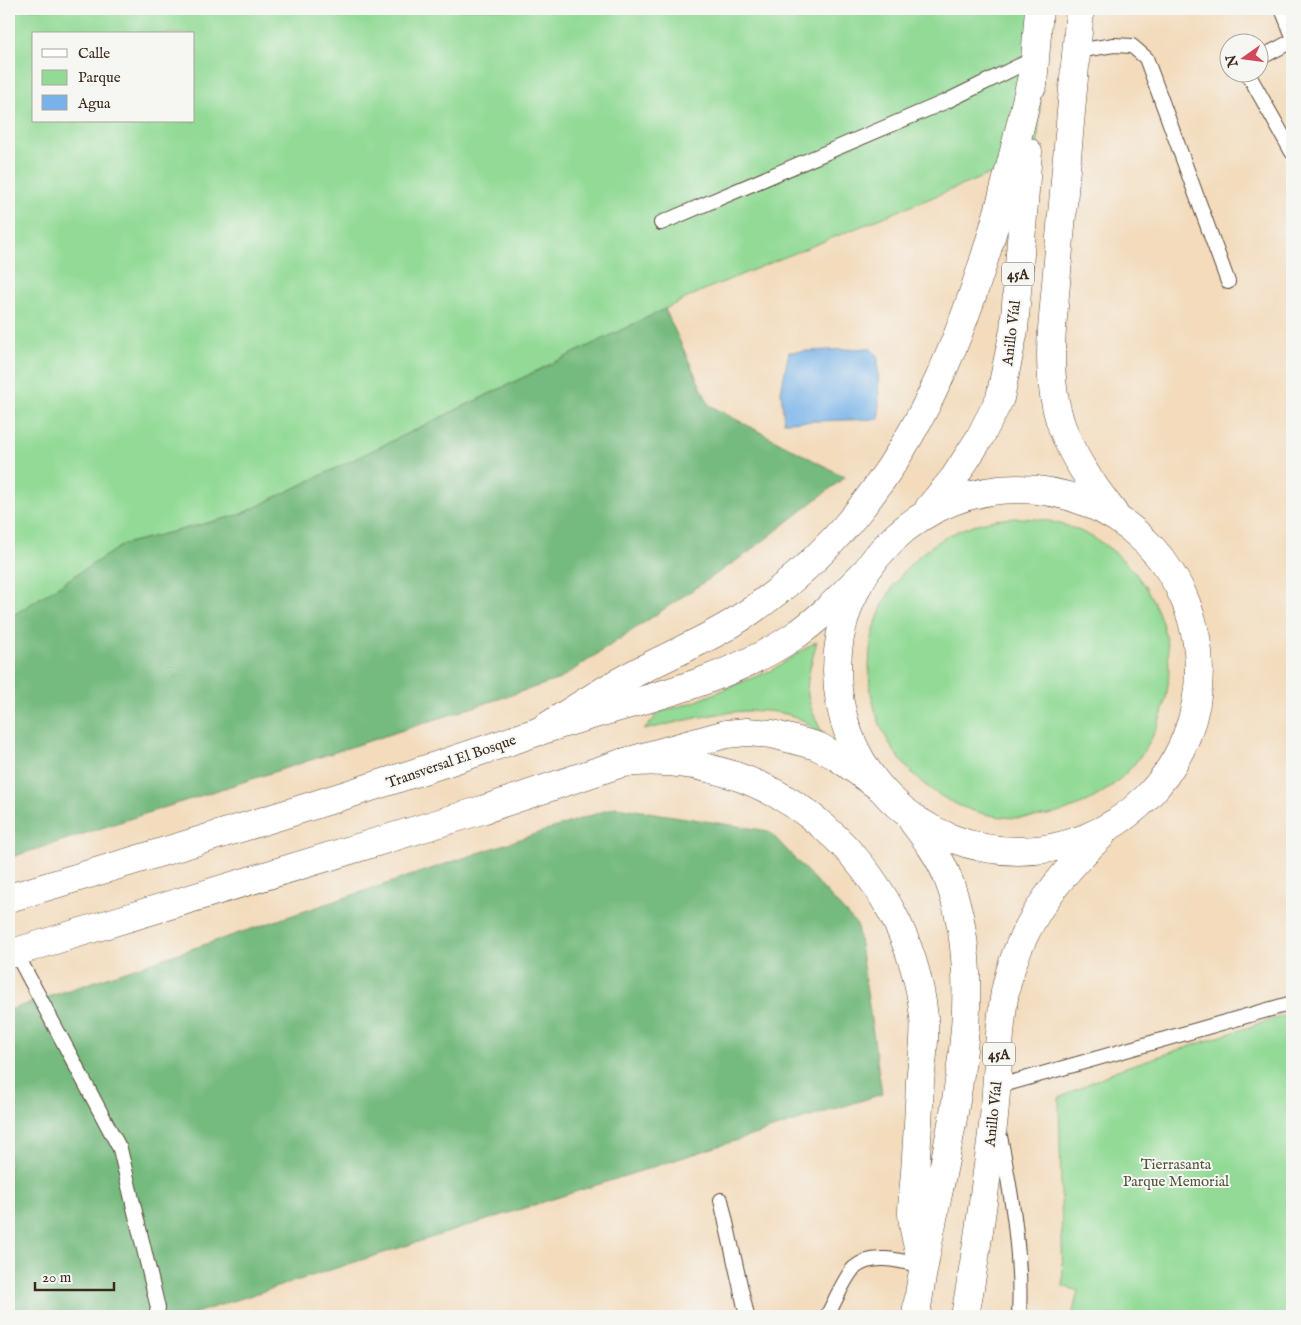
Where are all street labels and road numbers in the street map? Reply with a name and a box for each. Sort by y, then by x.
road number: 45A [1002,262,1034,286]
street label: Anillo Víal [998,298,1025,368]
street label: Transversal El Bosque [384,730,519,793]
road number: 45A [983,1042,1015,1066]
street label: Anillo Víal [981,1080,1006,1149]

